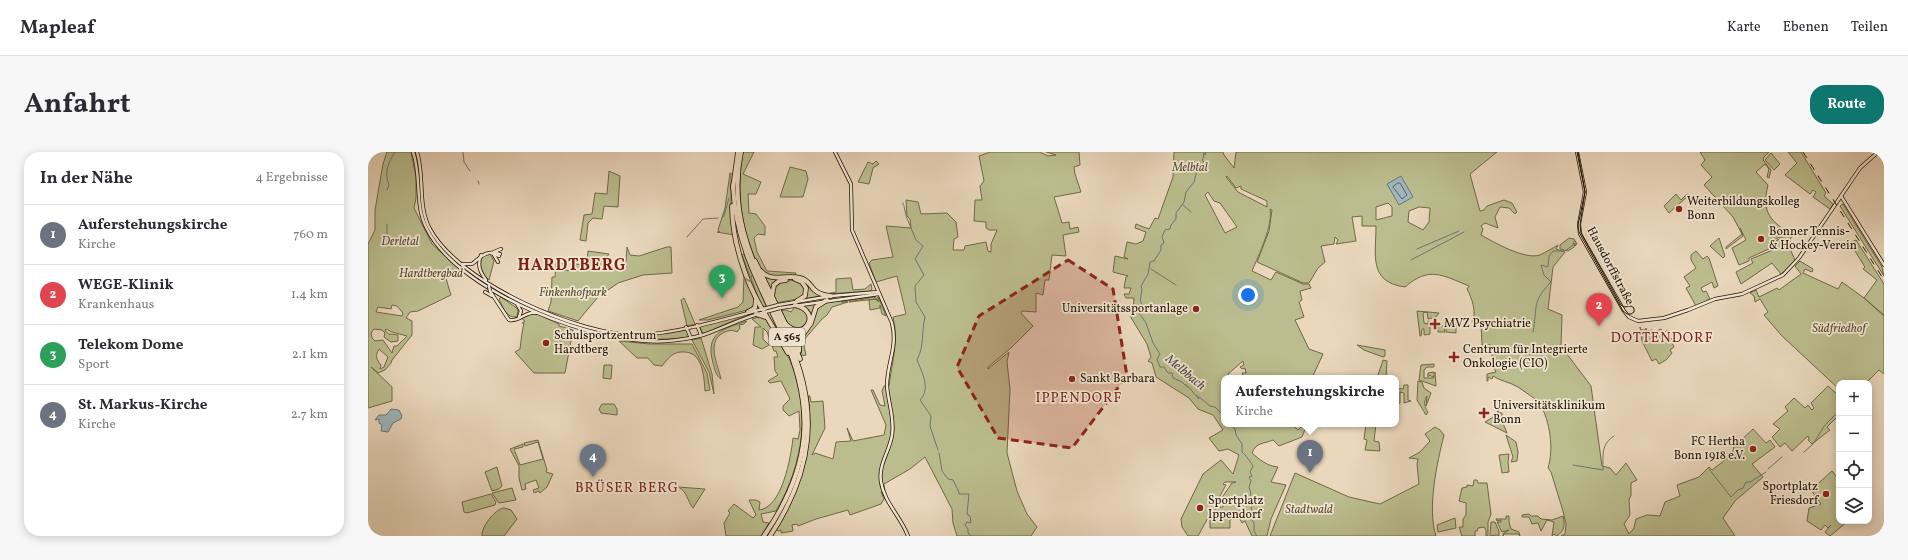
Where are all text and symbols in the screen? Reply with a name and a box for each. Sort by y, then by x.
text: Mapleaf [20,15,95,41]
text: Karte [1727,18,1761,37]
text: Ebenen [1783,18,1829,37]
text: Teilen [1851,18,1888,37]
text: Anfahrt [24,85,131,124]
button: Route [1810,85,1884,124]
park label: Melbtal [1171,160,1208,176]
text: In der Nähe [40,167,133,190]
text: 4 Ergebnisse [255,169,328,187]
place label: Weiterbildungskolleg Bonn [1687,194,1800,224]
marker: Weiterbildungskolleg Bonn [1674,204,1684,214]
text: Auferstehungskirche [78,215,227,236]
street label: Hausdorffstraße [1583,224,1637,308]
place label: Bonner Tennis- & Hockey-Verein [1769,224,1857,254]
text: 1 [50,226,56,244]
text: 760 m [293,226,328,244]
park label: Derletal [381,234,419,250]
marker: Bonner Tennis- & Hockey-Verein [1756,234,1766,244]
text: Kirche [78,236,116,254]
district label: HARDTBERG [517,255,627,277]
pin: 3 [709,265,735,298]
park label: Hardtbergbad [399,266,463,282]
text: WEGE-Klinik [78,275,174,296]
one-way arrow [744,276,752,283]
park label: Finkenhofpark [539,285,607,301]
your location [1238,285,1258,305]
text: 2 [50,286,56,304]
text: 1.4 km [291,286,328,304]
pin: 2 [1586,293,1612,326]
text: Krankenhaus [78,296,154,314]
place label: Universitätssportanlage [1062,301,1188,317]
marker: Universitätssportanlage [1191,304,1201,314]
place label: MVZ Psychiatrie [1444,316,1531,332]
marker: MVZ Psychiatrie [1429,318,1441,330]
park label: Südfriedhof [1812,321,1868,337]
place label: Schulsportzentrum Hardtberg [554,328,657,358]
road number: A 565 [769,328,805,346]
district label: DOTTENDORF [1610,329,1714,348]
text: Telekom Dome [78,335,183,356]
marker: Schulsportzentrum Hardtberg [541,338,551,348]
place label: Centrum für Integrierte Onkologie (CIO) [1463,342,1588,372]
text: 3 [50,346,56,364]
text: 2.1 km [292,346,328,364]
water label: Melbbach [1160,350,1210,396]
marker: Centrum für Integrierte Onkologie (CIO) [1448,351,1460,363]
text: Sport [78,356,110,374]
place label: Sankt Barbara [1080,371,1155,387]
marker: Sankt Barbara [1067,374,1077,384]
popup [1221,375,1399,427]
map controls [1836,380,1872,524]
button: + [1836,380,1872,416]
text: Auferstehungskirche [1235,382,1385,403]
district label: IPPENDORF [1036,389,1122,408]
text: St. Markus-Kirche [78,395,207,416]
place label: Universitätsklinikum Bonn [1493,398,1606,428]
text: Kirche [1235,403,1273,421]
text: 4 [49,406,57,424]
text: 2.7 km [291,406,328,424]
marker: Universitätsklinikum Bonn [1478,407,1490,419]
text: Kirche [78,416,116,434]
button: − [1836,416,1872,452]
place label: FC Hertha Bonn 1918 e.V. [1674,434,1745,464]
pin: 1 [1297,440,1323,473]
pin: 4 [580,444,606,477]
marker: FC Hertha Bonn 1918 e.V. [1748,444,1758,454]
button: locate [1836,452,1872,488]
district label: BRÜSER BERG [575,479,679,498]
place label: Sportplatz Friesdorf [1763,479,1820,509]
button: layers [1836,488,1872,524]
marker: Sportplatz Friesdorf [1821,489,1831,499]
place label: Sportplatz Ippendorf [1208,493,1264,523]
park label: Stadtwald [1285,502,1333,518]
marker: Sportplatz Ippendorf [1195,503,1205,513]

